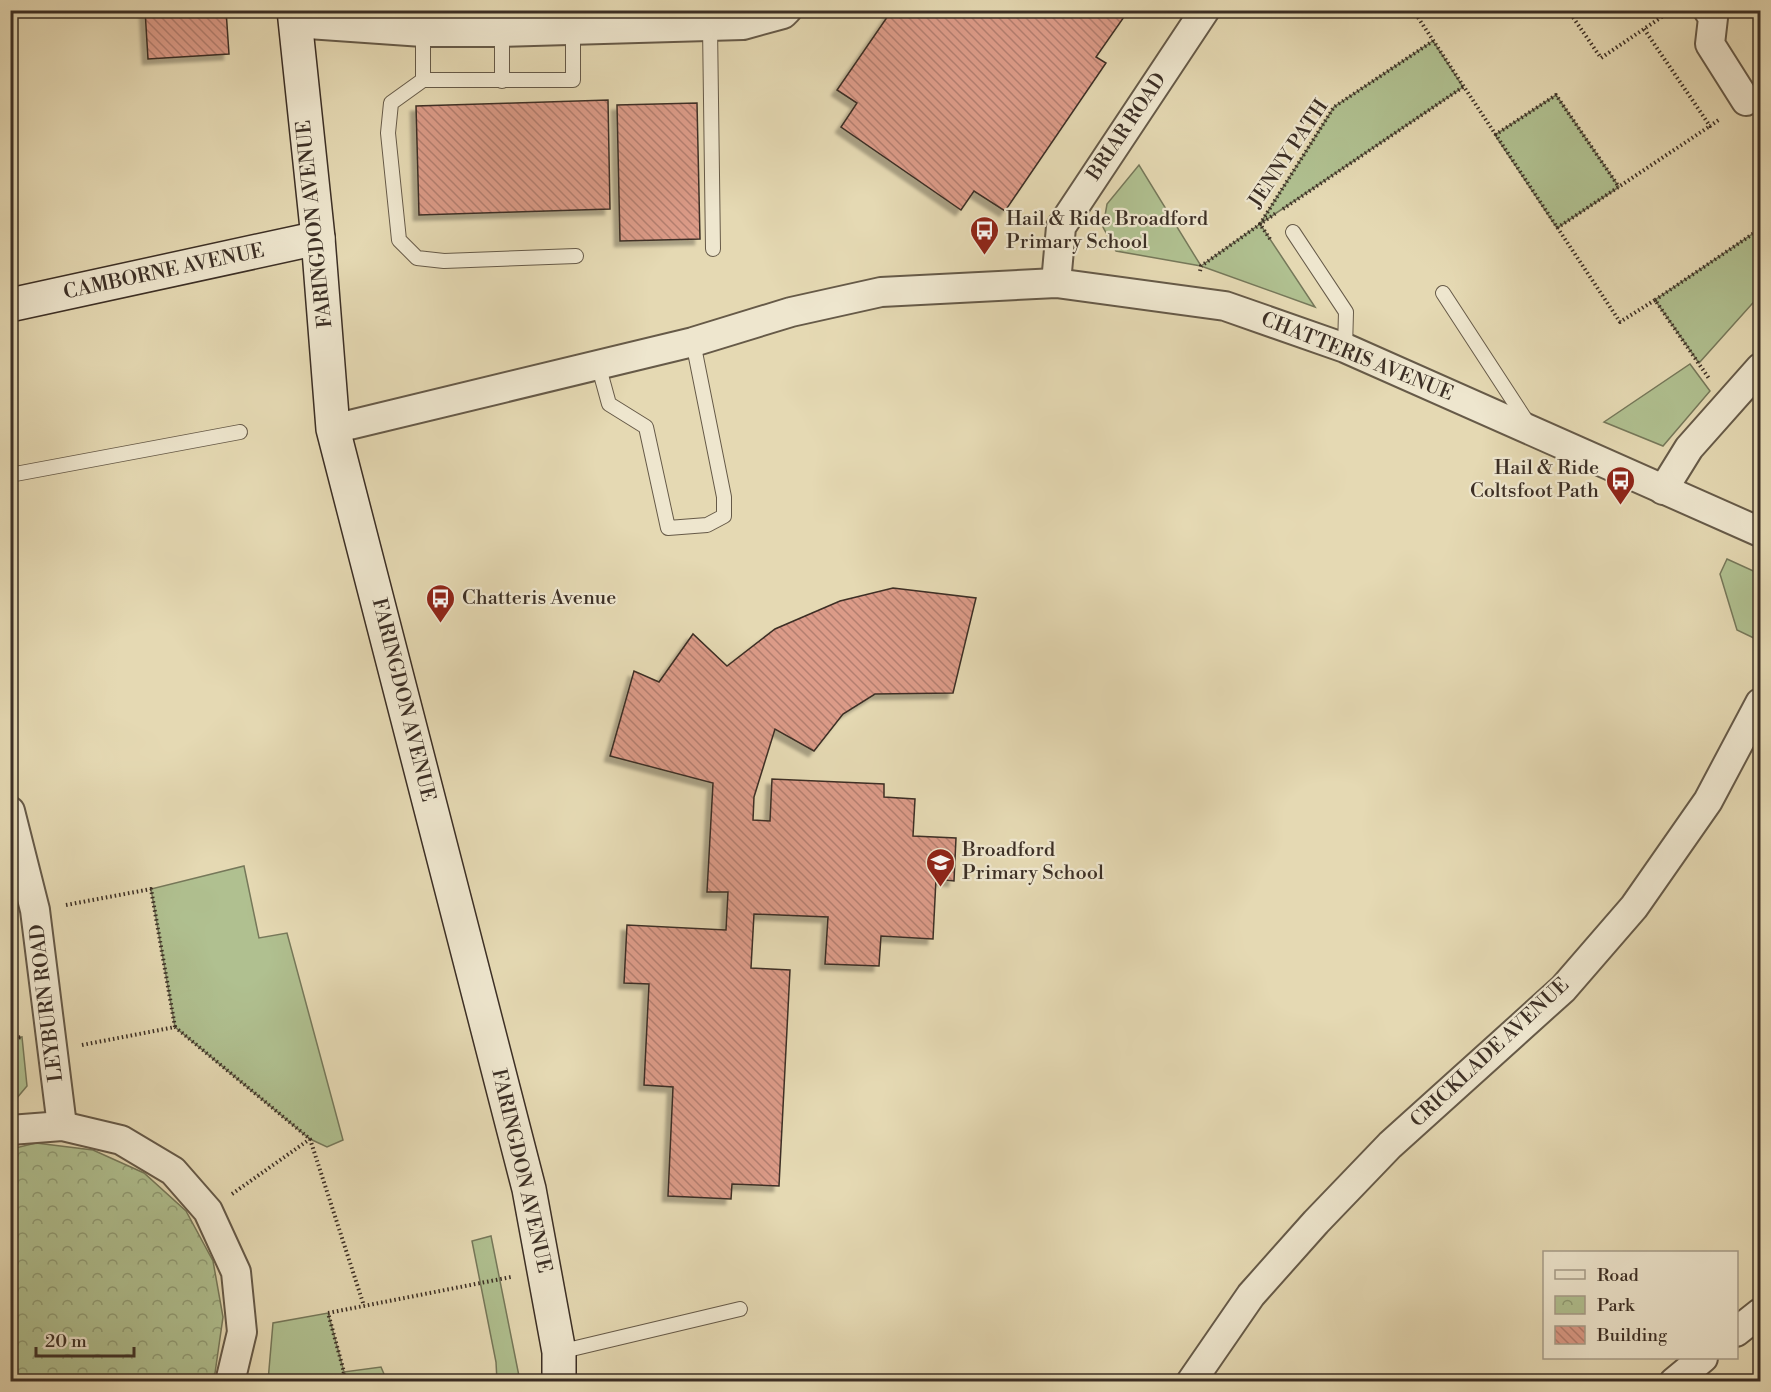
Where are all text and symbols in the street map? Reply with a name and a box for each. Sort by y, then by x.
street label: BRIAR ROAD [1081,68,1172,186]
street label: JENNY PATH [1243,95,1334,214]
street label: FARINGDON AVENUE [292,119,338,329]
place label: Hail & Ride Broadford Primary School [1006,207,1209,255]
bus stop icon: Hail & Ride Broadford Primary School [969,214,1001,256]
street label: CAMBORNE AVENUE [61,238,267,306]
street label: CHATTERIS AVENUE [1257,307,1457,407]
place label: Hail & Ride Coltsfoot Path [1470,456,1599,504]
bus stop icon: Hail & Ride Coltsfoot Path [1604,464,1636,506]
bus stop icon: Chatteris Avenue [425,582,457,624]
place label: Chatteris Avenue [462,586,616,611]
street label: FARINGDON AVENUE [366,596,440,804]
place label: Broadford Primary School [961,838,1104,886]
school or university icon: Broadford Primary School [925,846,957,888]
street label: LEYBURN ROAD [25,923,69,1083]
street label: CRICKLADE AVENUE [1405,973,1575,1133]
street label: FARINGDON AVENUE [485,1066,557,1276]
legend [1543,1251,1738,1359]
text: Road [1597,1264,1640,1287]
text: Park [1597,1294,1636,1317]
scale bar [36,1320,134,1358]
text: Building [1596,1324,1668,1347]
text: 20 m [45,1330,87,1353]

